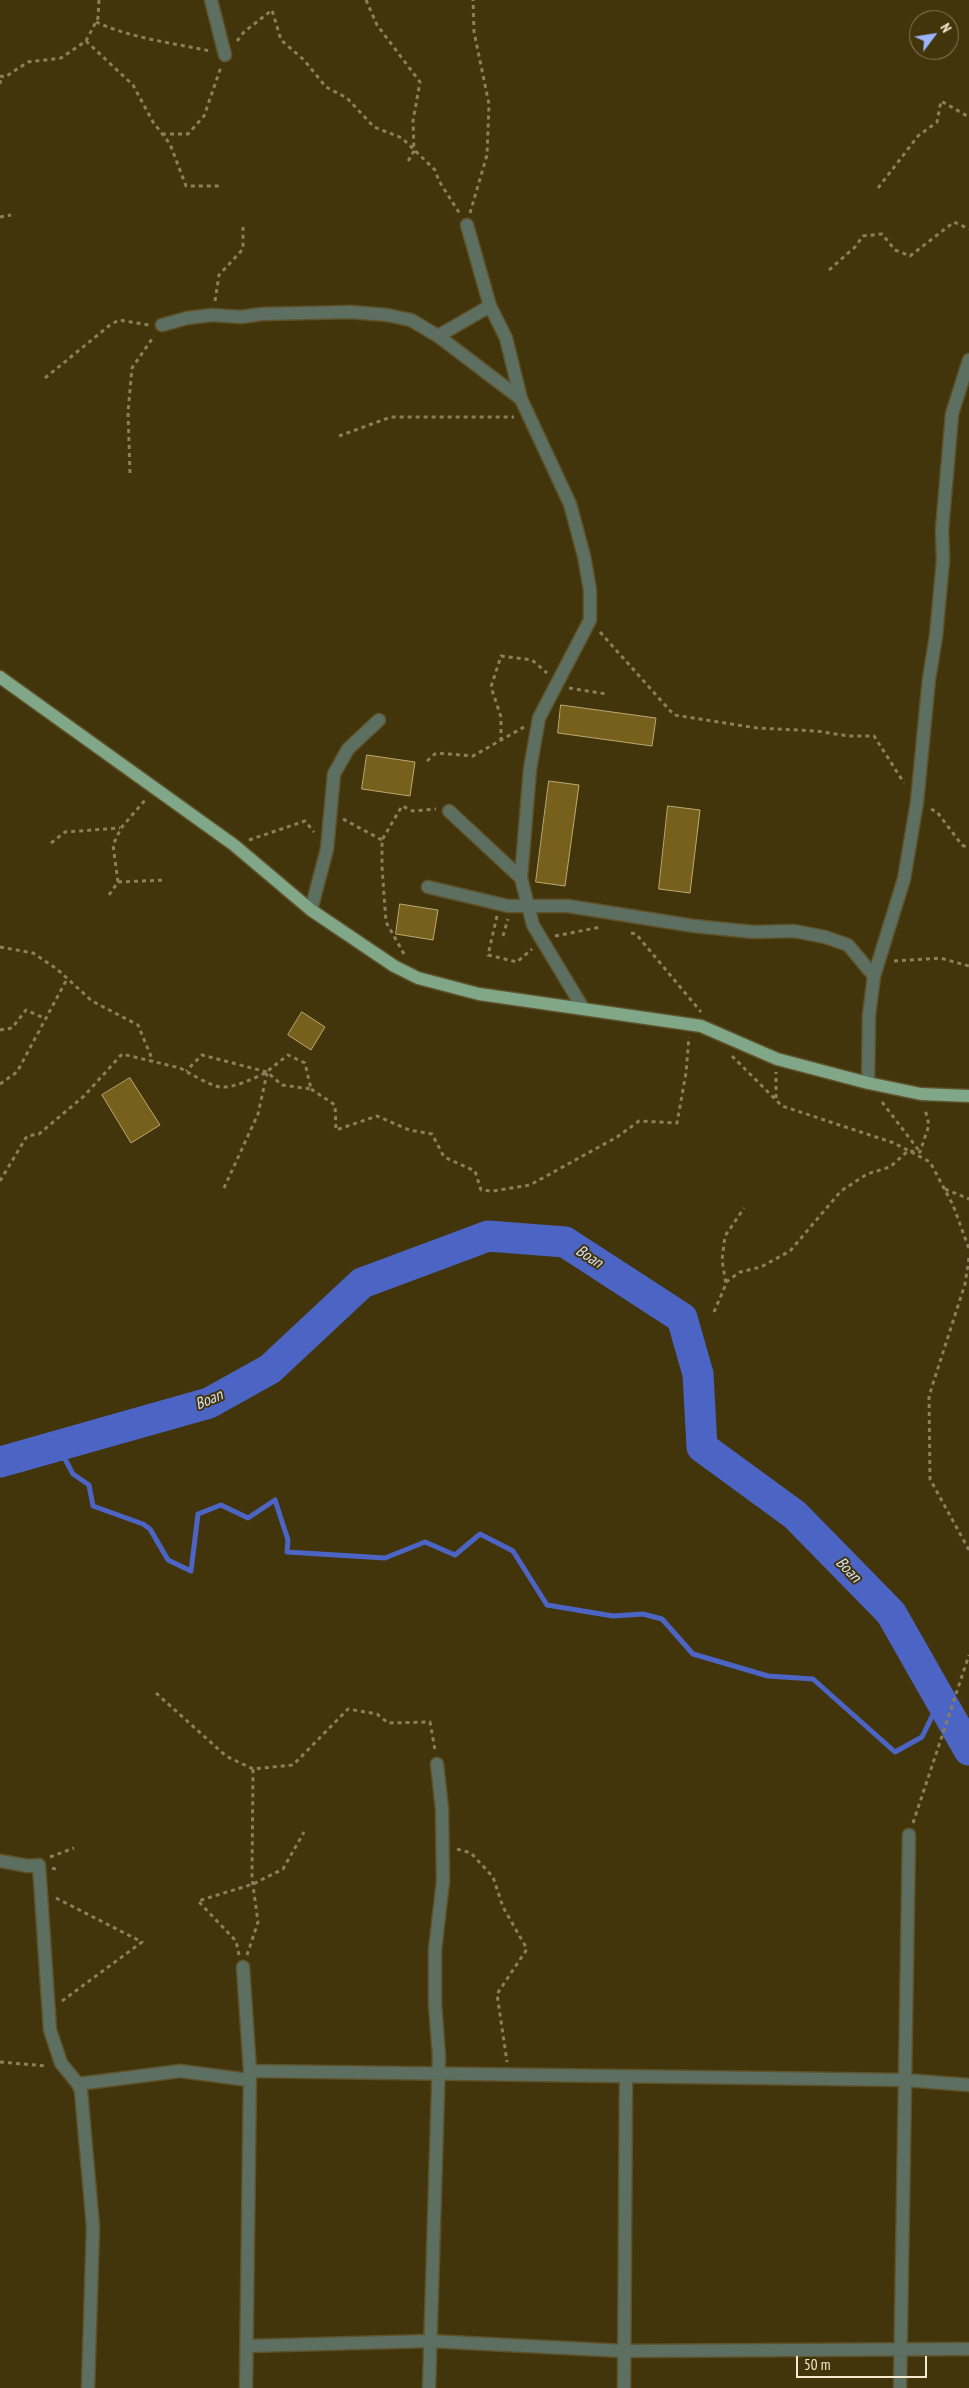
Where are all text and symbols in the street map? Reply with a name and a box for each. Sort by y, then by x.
north arrow [909,10,959,60]
text: N [936,20,956,36]
water label: Boan [572,1241,606,1273]
water label: Boan [192,1386,226,1414]
water label: Boan [831,1553,865,1587]
scale bar [799,2346,930,2378]
text: 50 m [804,2355,830,2374]

